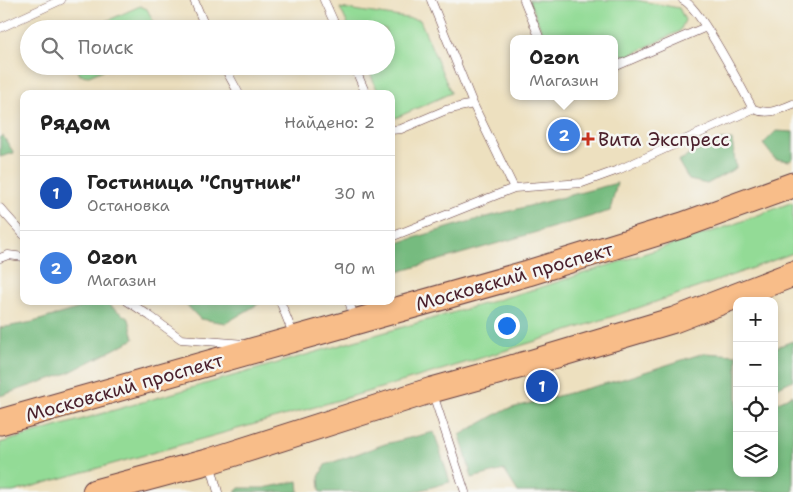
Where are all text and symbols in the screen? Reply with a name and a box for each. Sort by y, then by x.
search box [20,20,395,75]
icon: search [38,34,66,62]
text: Поиск [78,35,133,60]
popup [510,35,618,100]
text: Ozon [529,45,579,70]
text: Магазин [529,70,599,91]
text: Рядом [40,109,110,137]
text: Найдено: 2 [284,112,375,133]
pin: 2 [548,116,580,154]
place label: Вита Экспресс [598,127,730,152]
marker: Вита Экспресс [582,133,594,145]
text: Гостиница "Спутник" [87,170,301,195]
text: 1 [52,183,60,204]
text: 30 m [334,183,375,204]
text: Остановка [87,195,170,216]
street label: Московский проспект [412,236,616,317]
text: Ozon [87,245,137,270]
text: 2 [50,258,62,279]
text: 90 m [334,258,375,279]
text: Магазин [87,270,156,291]
map controls [733,297,778,477]
button: + [733,297,778,342]
your location [494,313,520,339]
button: − [733,342,778,387]
street label: Московский проспект [22,347,226,428]
pin: 1 [526,367,558,405]
button: locate [733,387,778,432]
button: layers [733,432,778,477]

